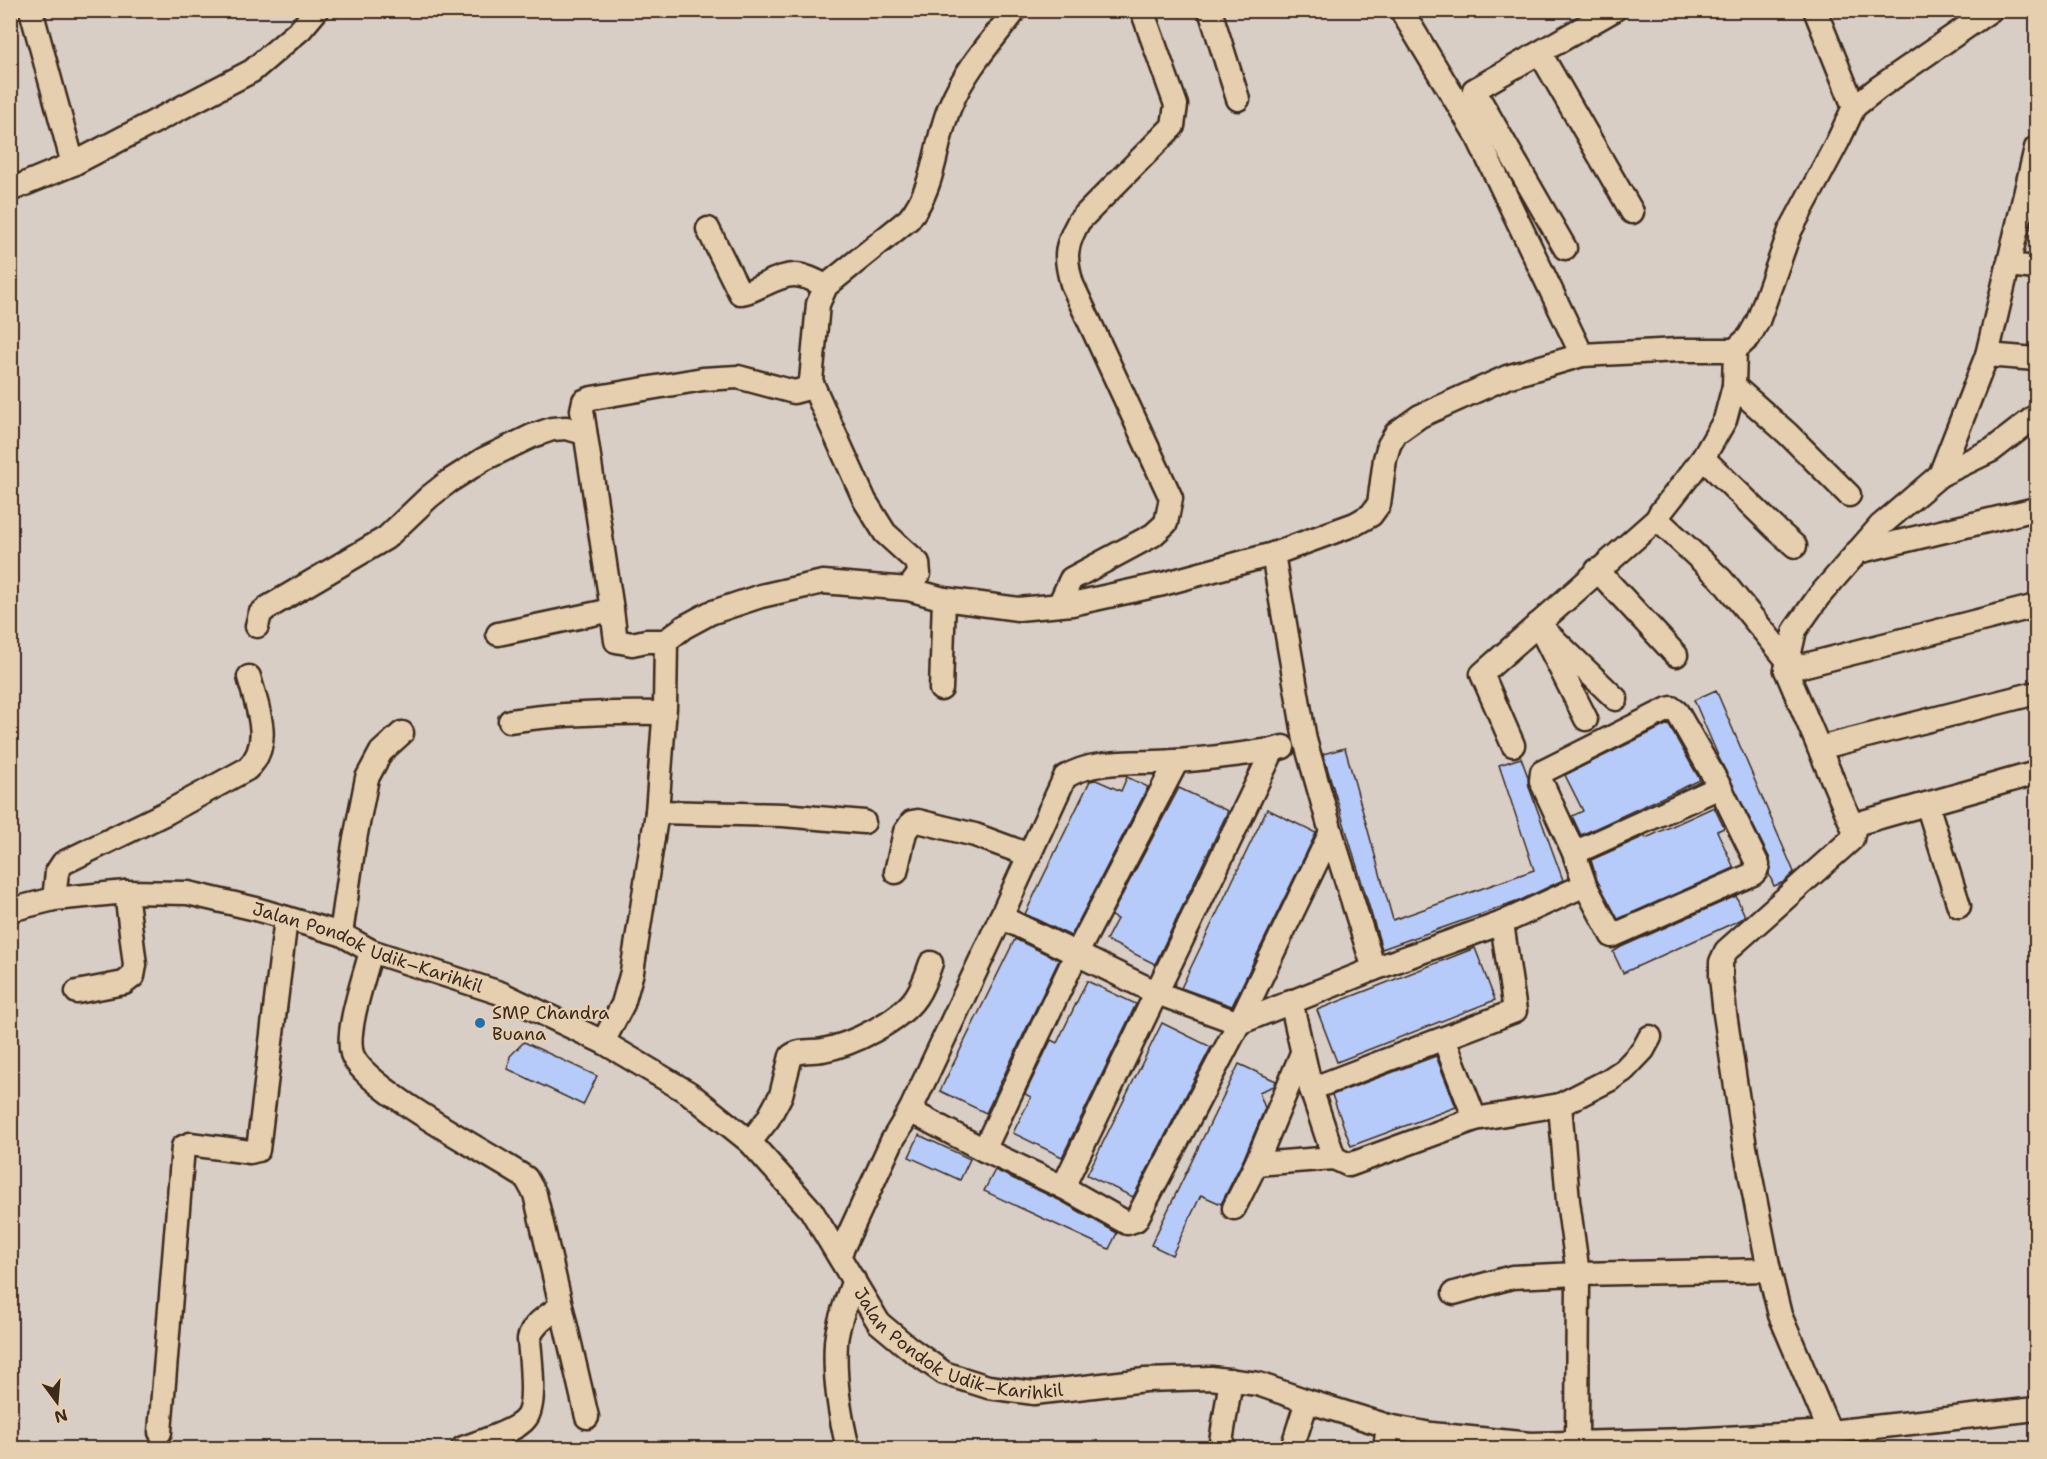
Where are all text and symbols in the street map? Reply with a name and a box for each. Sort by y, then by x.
street label: Jalan Pondok Udik–Karihkil [250,897,486,999]
place label: SMP Chandra Buana [492,1001,609,1046]
marker: SMP Chandra Buana [473,1016,487,1030]
street label: Jalan Pondok Udik–Karihkil [848,1283,1065,1405]
north arrow [27,1372,87,1432]
text: N [52,1404,70,1428]

